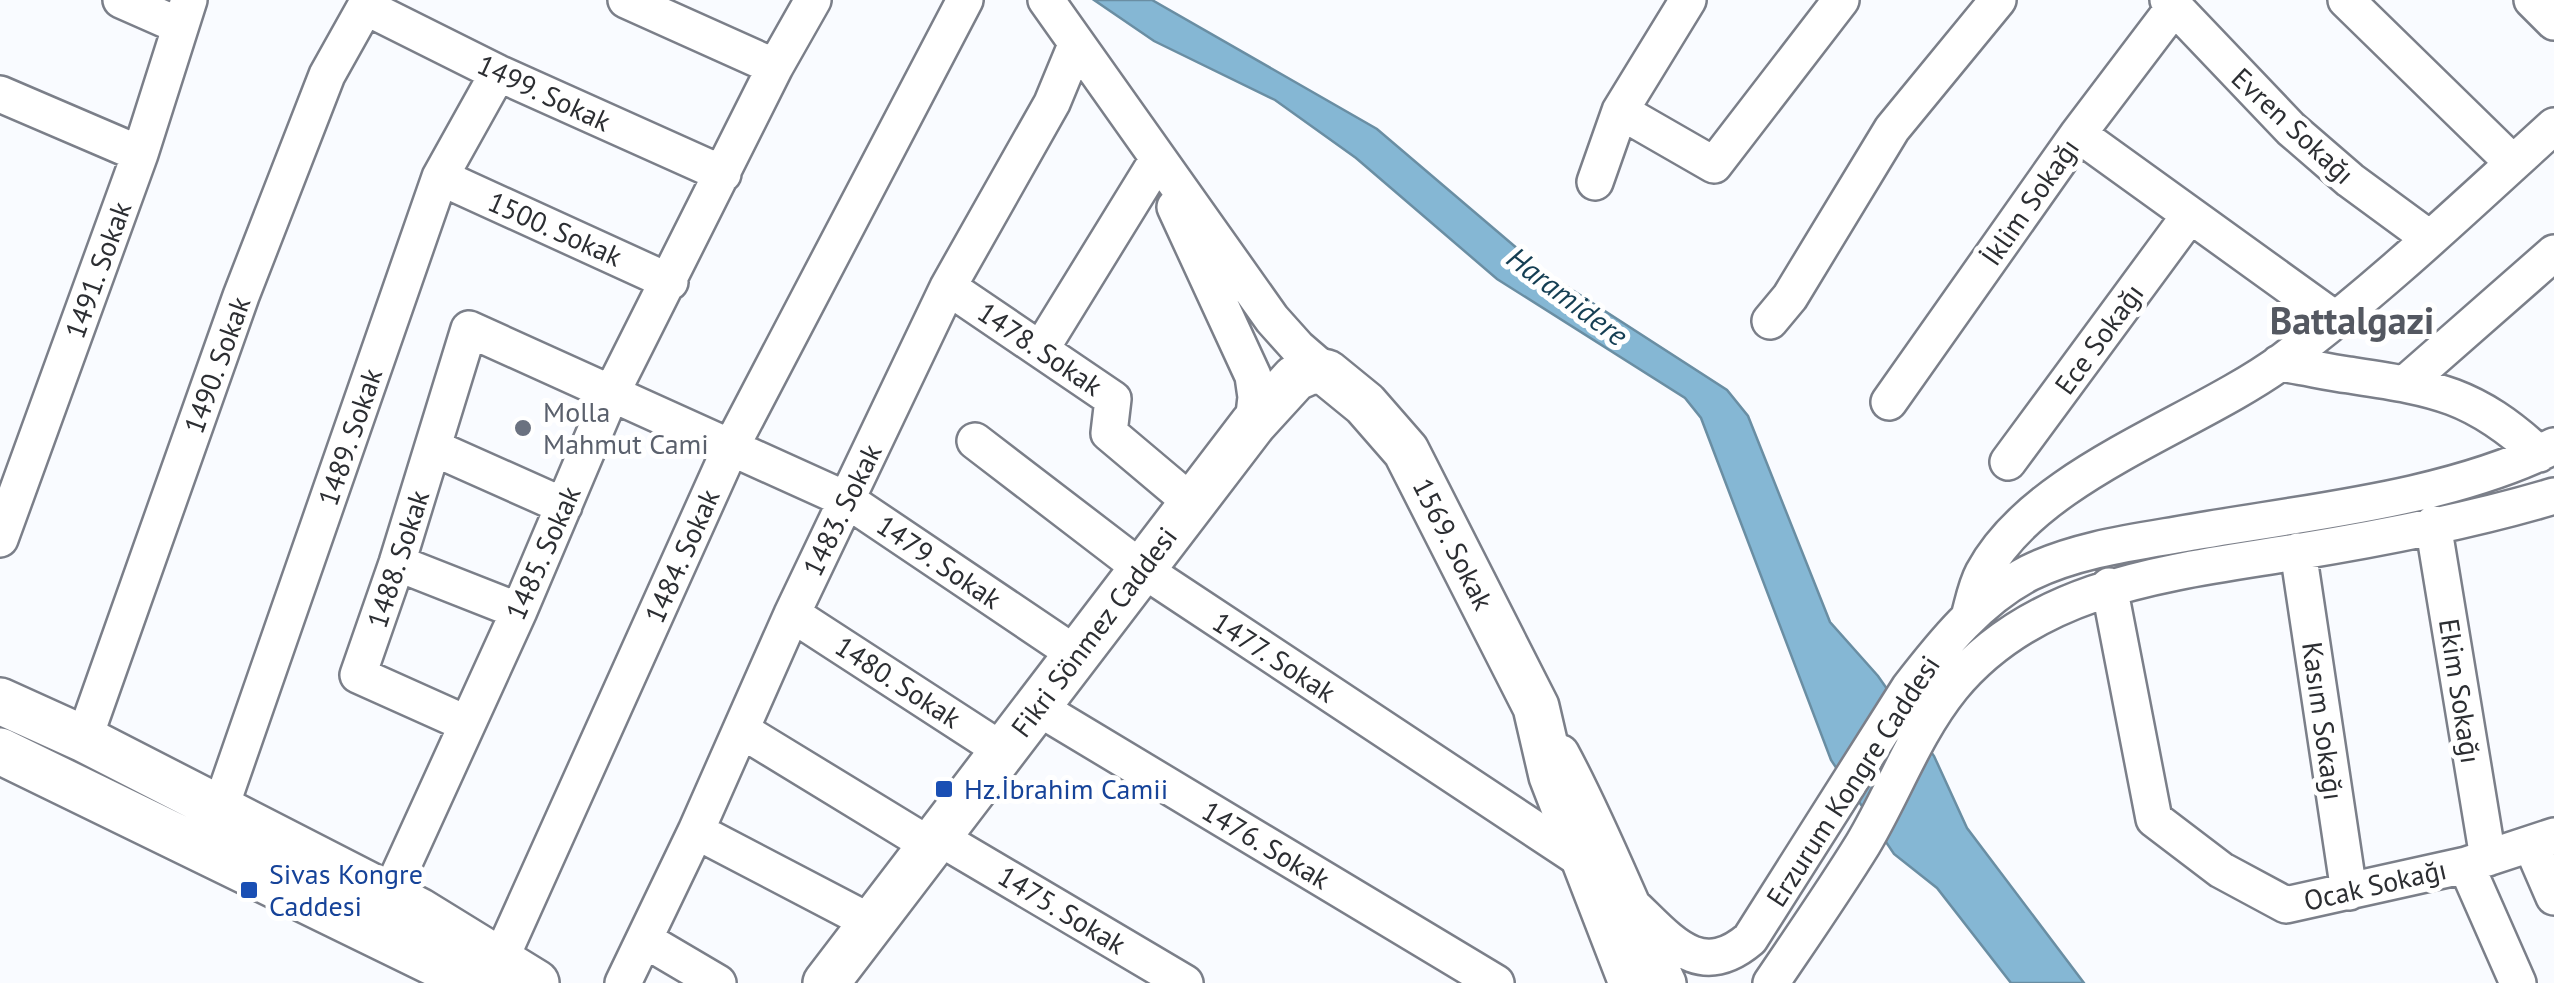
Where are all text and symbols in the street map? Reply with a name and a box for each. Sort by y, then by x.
street label: 1499. Sokak [472,46,617,140]
street label: Evren Sokağı [2224,59,2363,192]
street label: İklim Sokağı [1972,131,2087,273]
street label: 1500. Sokak [482,183,629,275]
street label: 1491. Sokak [56,196,140,343]
water label: Haramidere [1500,238,1636,354]
street label: Ece Sokağı [2046,276,2151,402]
street label: 1490. Sokak [175,291,259,438]
street label: 1478. Sokak [971,293,1110,404]
district label: Battalgazi [2270,295,2434,344]
street label: 1489. Sokak [309,363,390,510]
place label: Molla Mahmut Cami [543,393,709,462]
marker: Molla Mahmut Cami [512,417,534,439]
street label: 1483. Sokak [794,437,890,582]
street label: 1569. Sokak [1405,472,1503,616]
street label: 1485. Sokak [497,479,589,626]
street label: 1484. Sokak [636,482,728,629]
street label: 1488. Sokak [358,485,437,633]
street label: 1479. Sokak [870,506,1009,617]
street label: Fikri Sönmez Caddesi [1002,519,1185,744]
street label: 1477. Sokak [1206,603,1343,710]
street label: Ekim Sokağı [2431,616,2490,766]
street label: 1480. Sokak [828,627,969,736]
street label: Kasım Sokağı [2294,639,2353,802]
street label: Erzurum Kongre Caddesi [1757,648,1948,913]
place label: Hz.İbrahim Camii [964,770,1168,807]
marker: Hz.İbrahim Camii [933,778,955,800]
street label: 1476. Sokak [1195,792,1338,898]
street label: Ocak Sokağı [2300,850,2450,919]
place label: Sivas Kongre Caddesi [269,855,423,924]
street label: 1475. Sokak [991,857,1134,963]
marker: Sivas Kongre Caddesi [238,879,260,901]

